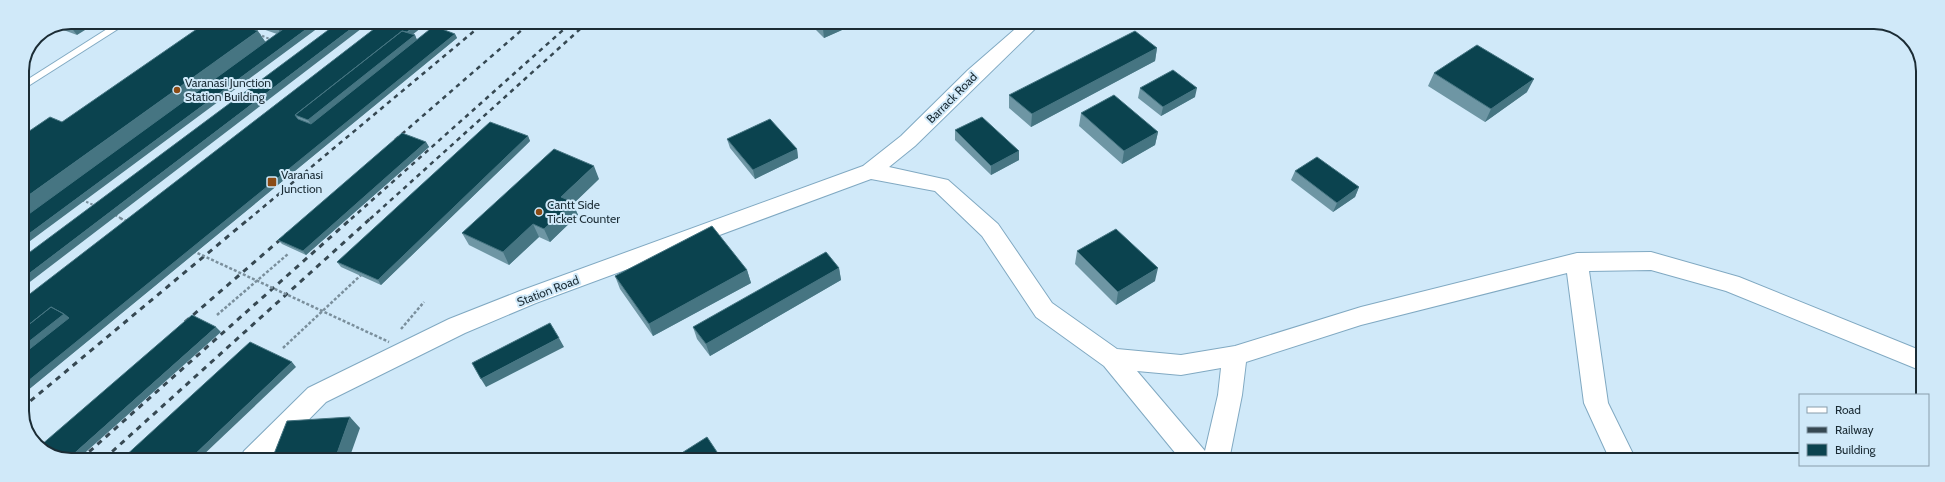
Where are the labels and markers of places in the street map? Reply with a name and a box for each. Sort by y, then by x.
place label: Varanasi Junction Station Building [185,75,271,104]
marker: Varanasi Junction Station Building [172,85,182,95]
place label: Varanasi Junction [280,167,323,196]
marker: Varanasi Junction [266,176,278,188]
place label: Cantt Side Ticket Counter [547,197,620,226]
marker: Cantt Side Ticket Counter [534,207,544,217]

